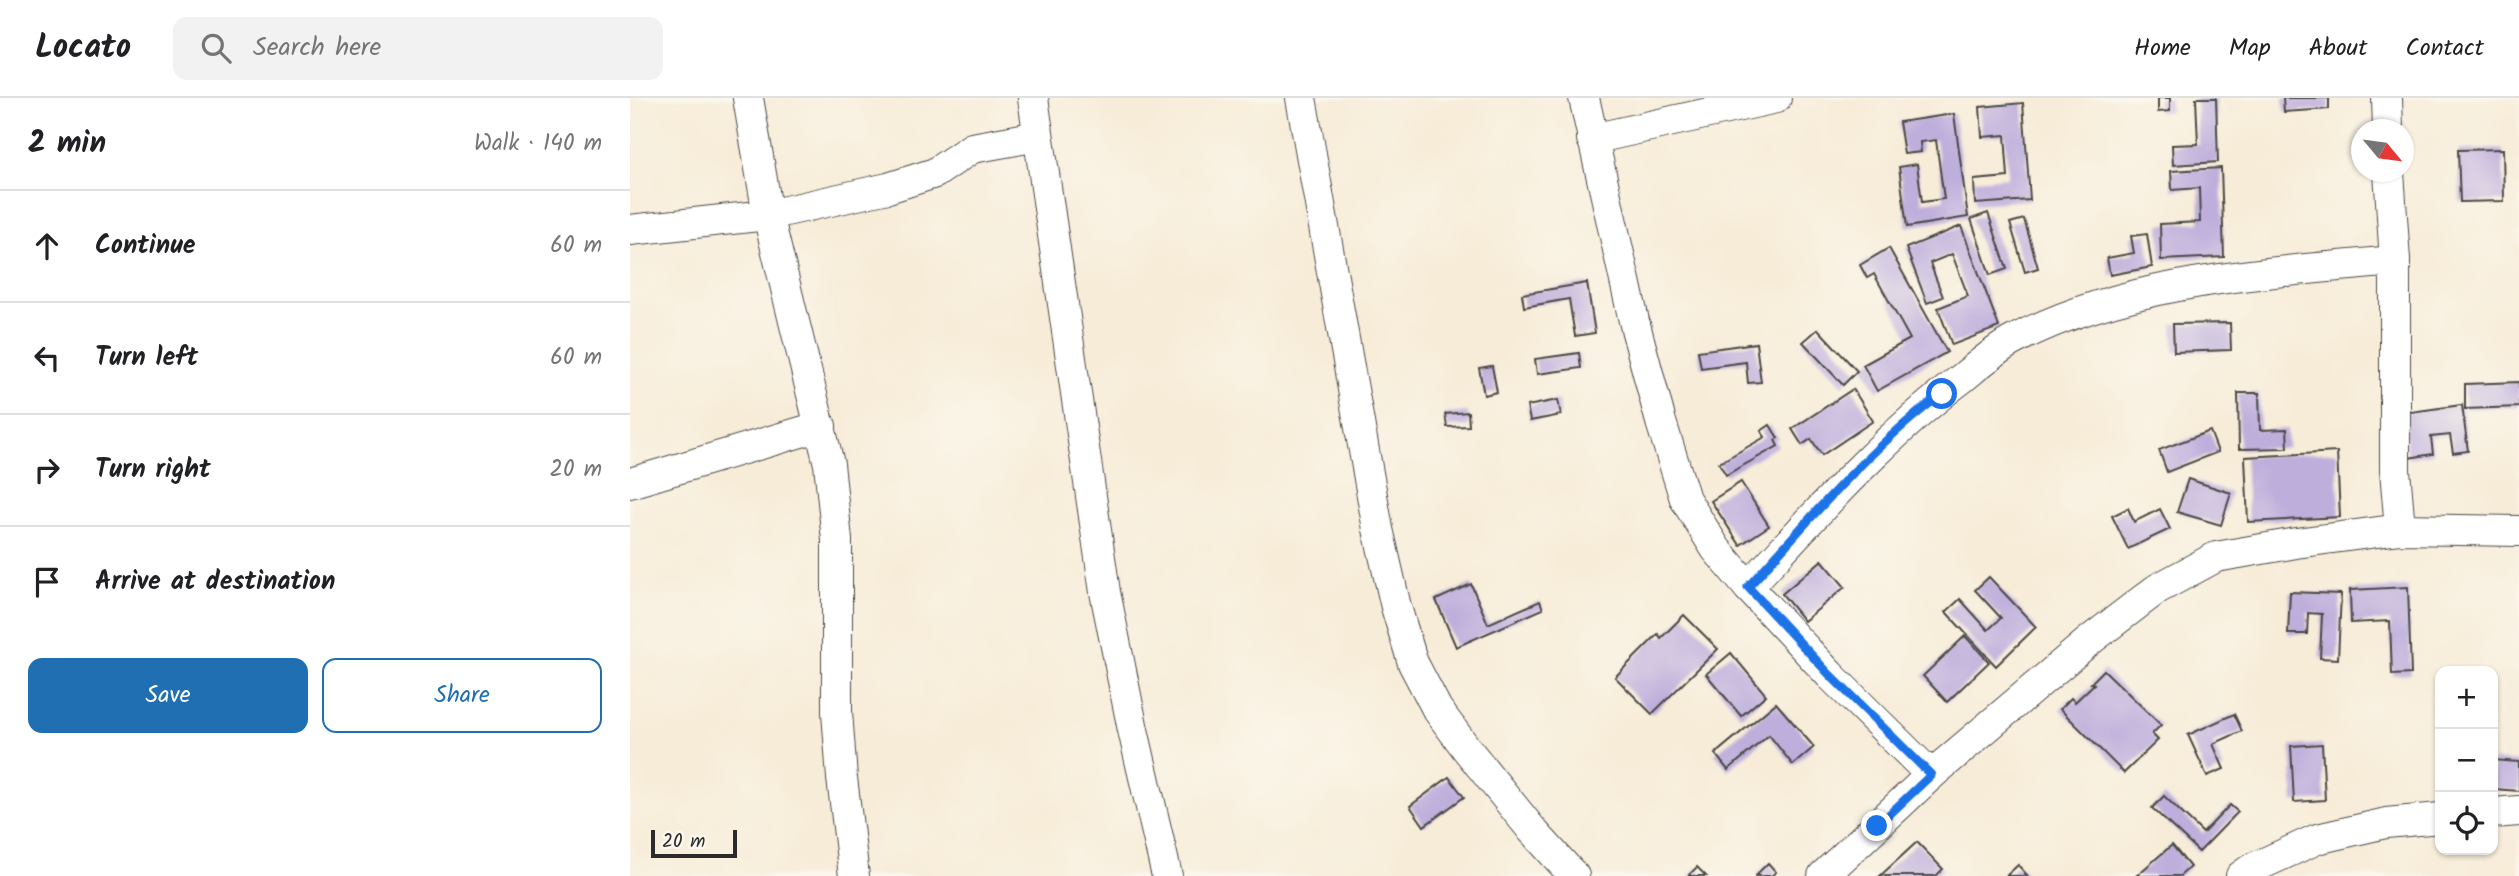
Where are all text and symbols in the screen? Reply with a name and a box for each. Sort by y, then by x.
search box [173,17,663,80]
text: Locato [35,22,131,75]
text: Search here [253,27,381,69]
icon: search [197,29,235,67]
text: Home [2134,29,2191,68]
text: Map [2229,29,2271,68]
text: About [2309,29,2367,68]
text: Contact [2405,29,2484,68]
north arrow [2351,119,2414,182]
text: 2 min [28,120,106,168]
text: Walk · 140 m [474,126,602,162]
text: Continue [95,225,196,267]
icon: ahead [28,227,66,265]
text: 60 m [550,228,602,264]
text: Turn left [95,337,198,379]
icon: left [28,339,66,377]
text: 60 m [550,340,602,376]
route start [1926,378,1957,409]
text: Turn right [95,449,211,491]
icon: right [28,451,66,489]
text: 20 m [550,452,602,488]
text: Arrive at destination [95,561,335,603]
icon: arrive [28,563,66,601]
button: Save [28,658,308,733]
button: Share [322,658,602,733]
map controls [2435,666,2498,855]
button: + [2435,666,2498,729]
button: − [2435,729,2498,792]
button: locate [2435,792,2498,855]
route end [1861,810,1892,841]
scale bar [651,827,737,859]
text: 20 m [662,827,705,857]

